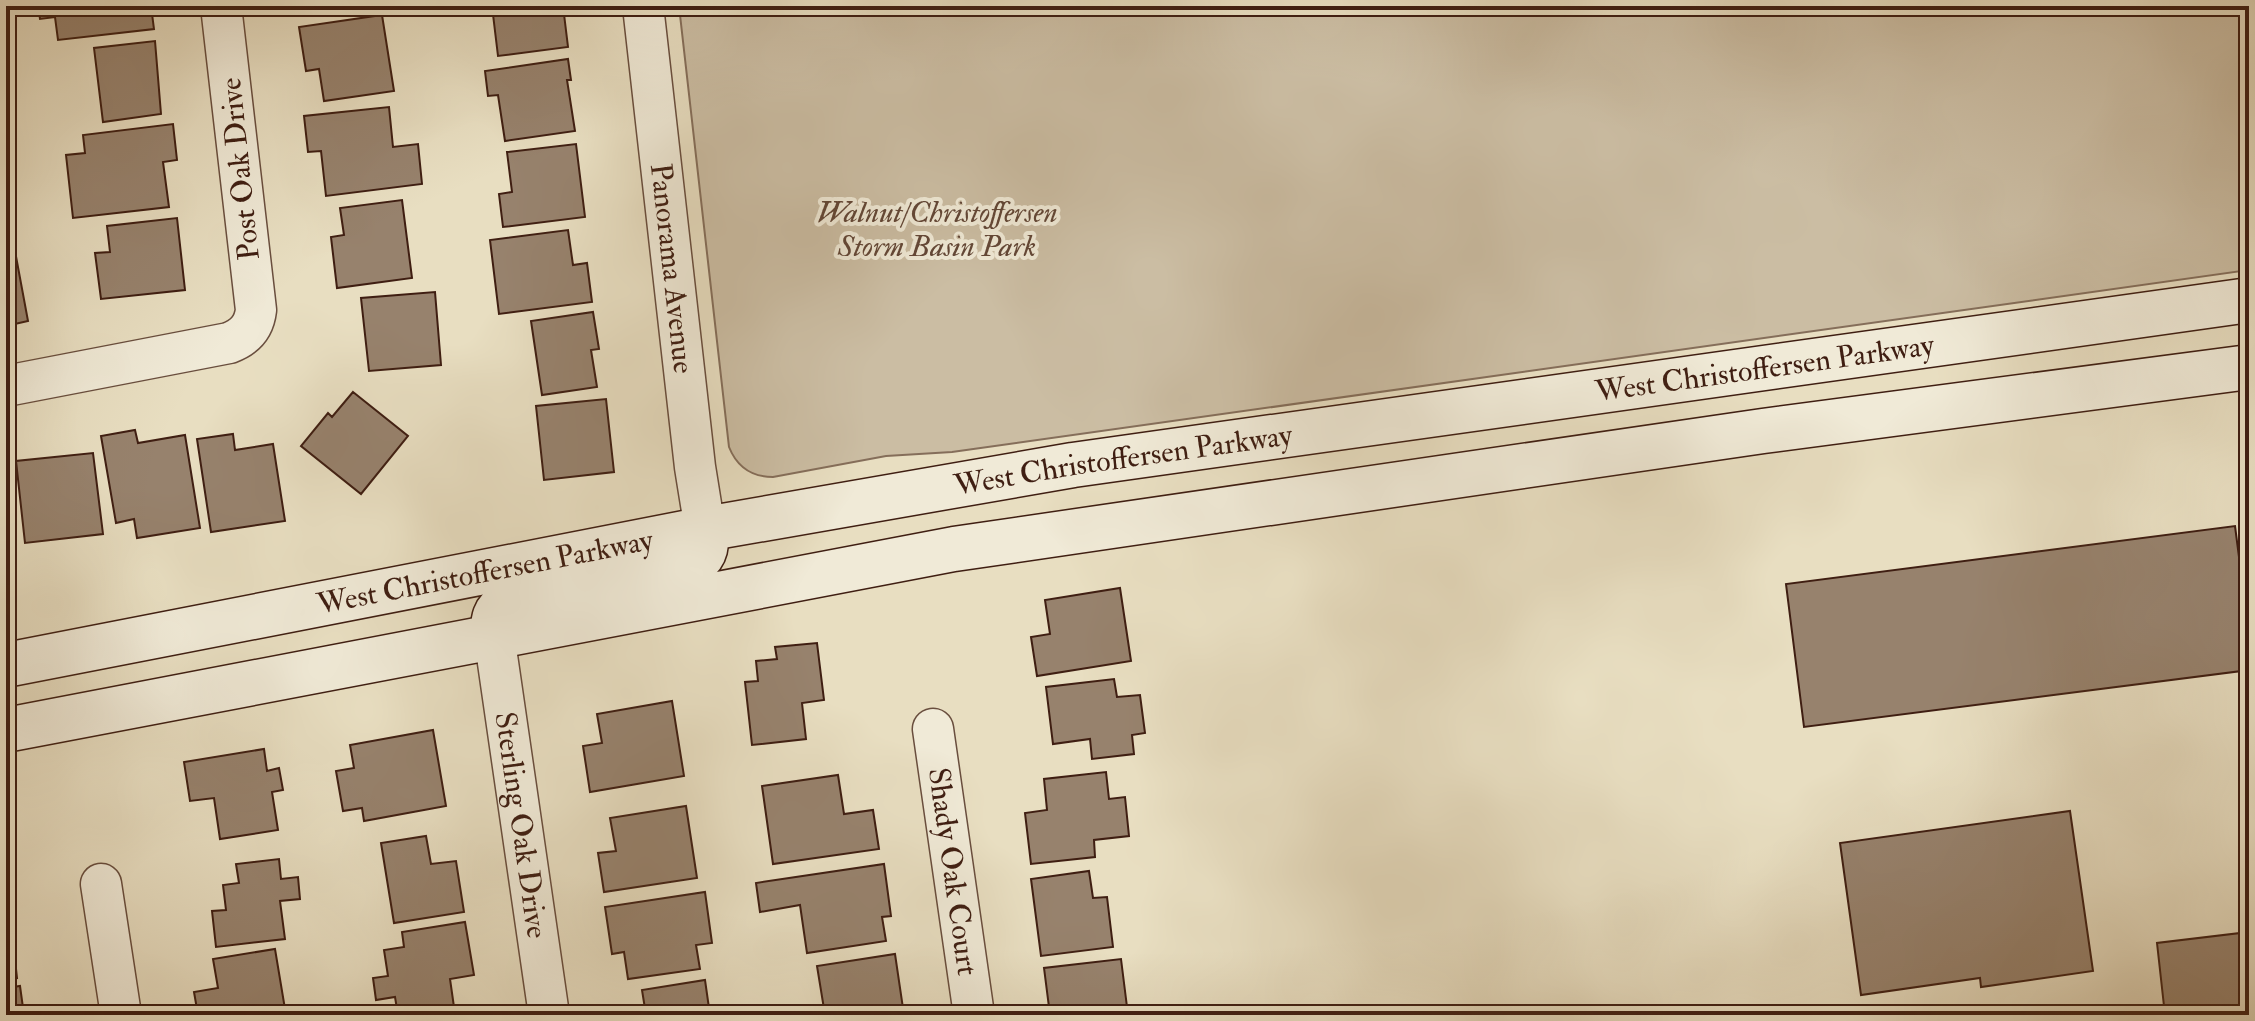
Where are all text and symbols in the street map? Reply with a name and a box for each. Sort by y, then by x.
street label: Post Oak Drive [212,76,268,262]
street label: Panorama Avenue [642,161,703,375]
park label: Walnut/Christoffersen Storm Basin Park [816,194,1058,265]
street label: West Christoffersen Parkway [1592,326,1937,410]
street label: West Christoffersen Parkway [950,416,1295,504]
street label: West Christoffersen Parkway [313,521,657,623]
street label: Sterling Oak Drive [487,709,556,941]
street label: Shady Oak Court [920,765,987,978]

